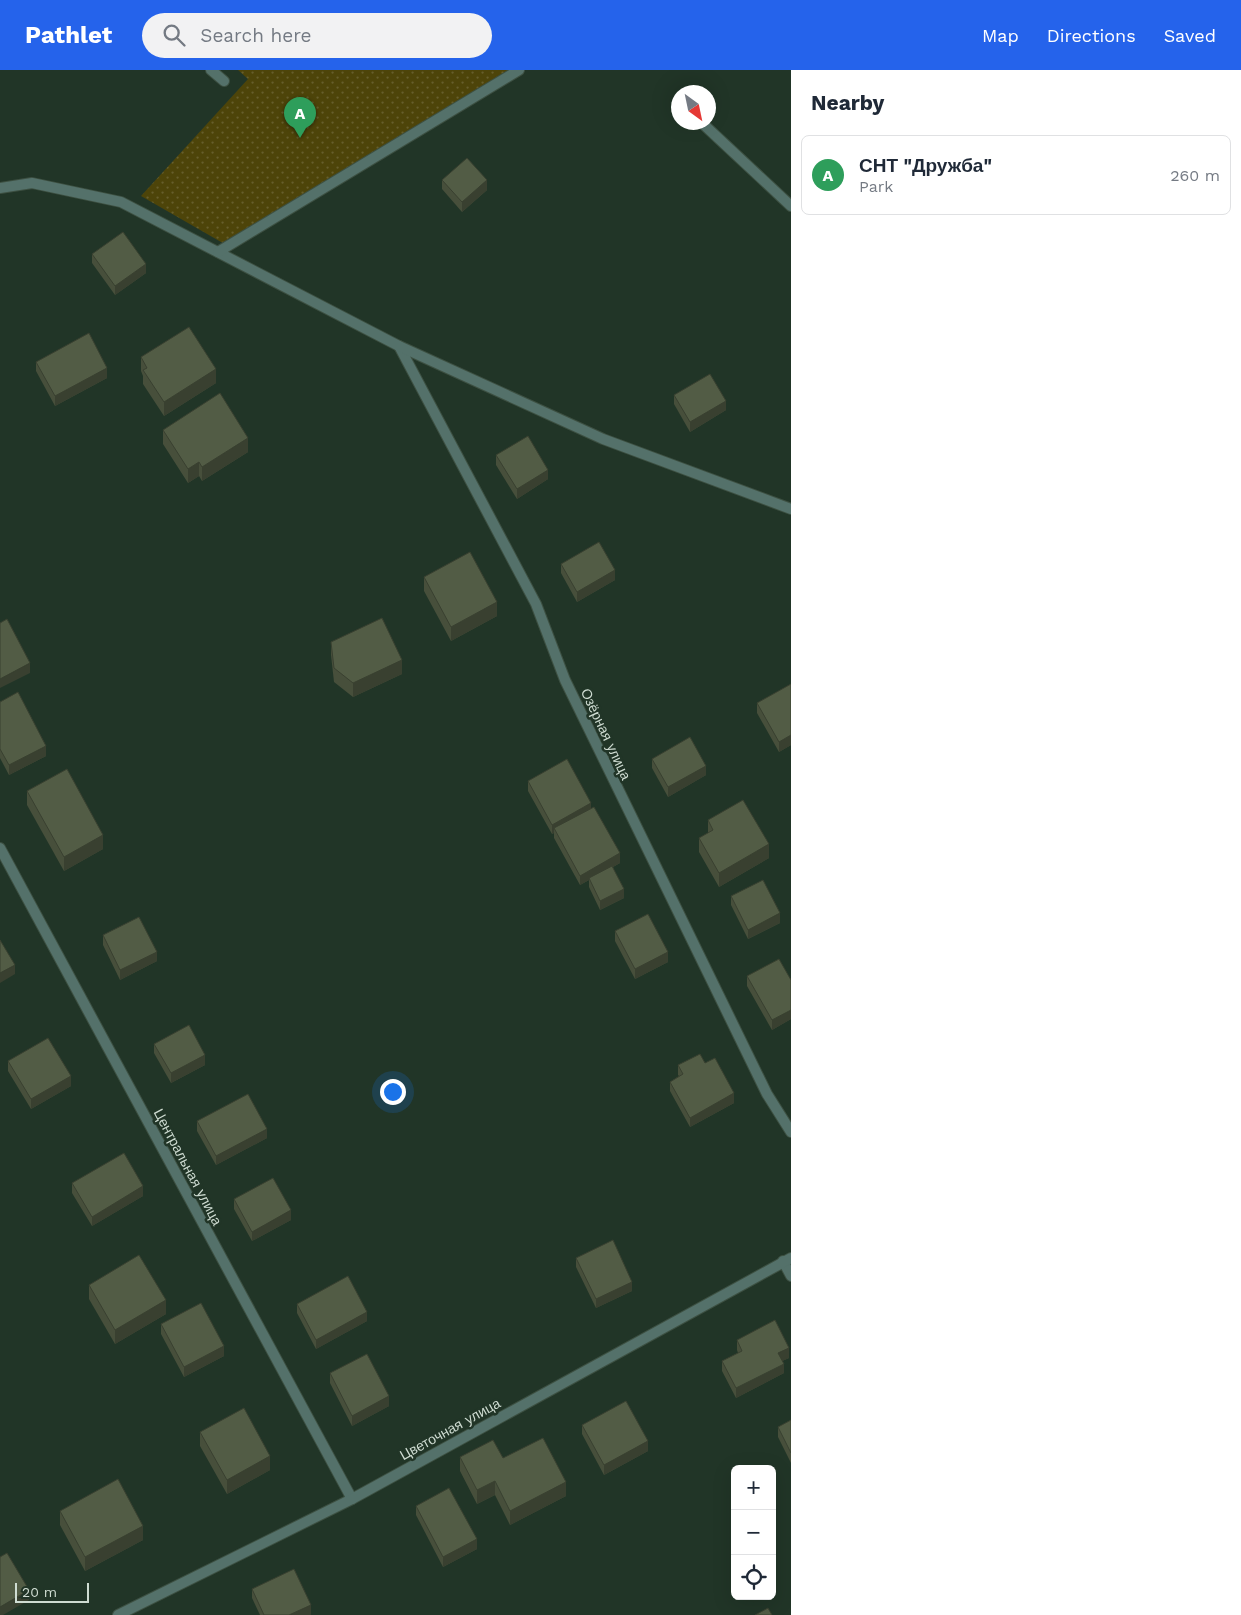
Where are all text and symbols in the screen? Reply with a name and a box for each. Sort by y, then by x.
search box [142,13,492,58]
text: Pathlet [25,21,112,49]
icon: search [160,21,188,49]
text: Search here [200,24,312,47]
text: Map [982,25,1019,46]
text: Directions [1047,25,1136,46]
text: Saved [1164,25,1216,46]
north arrow [671,85,716,130]
text: Nearby [811,90,884,115]
pin: A [284,97,316,138]
text: СНТ "Дружба" [859,154,992,177]
text: A [823,166,833,185]
text: 260 m [1170,166,1220,185]
text: Park [859,177,893,196]
street label: Озёрная улица [578,686,634,783]
your location [380,1079,406,1105]
street label: Центральная улица [150,1106,226,1228]
street label: Цветочная улица [397,1395,503,1463]
map controls [731,1465,776,1600]
button: + [731,1465,776,1510]
button: − [731,1510,776,1555]
button: locate [731,1555,776,1600]
scale bar [15,1580,89,1603]
text: 20 m [22,1584,57,1600]

